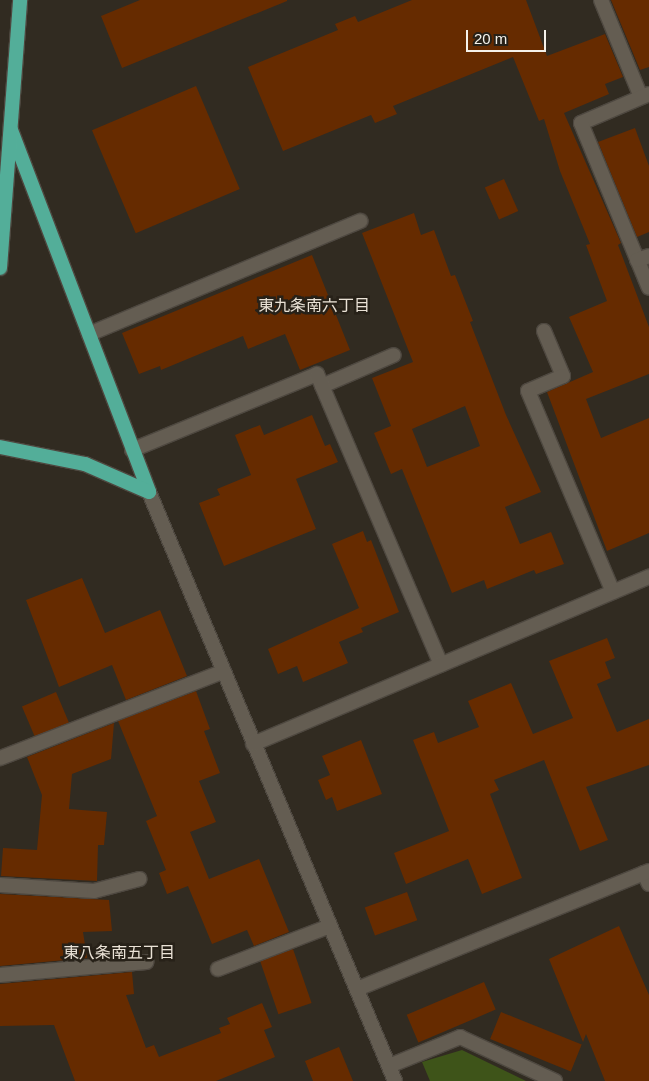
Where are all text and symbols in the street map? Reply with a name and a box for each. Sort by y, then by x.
scale bar [469,20,549,52]
text: 20 m [474,30,507,47]
district label: 東九条南六丁目 [258,296,370,316]
district label: 東八条南五丁目 [63,943,175,963]

